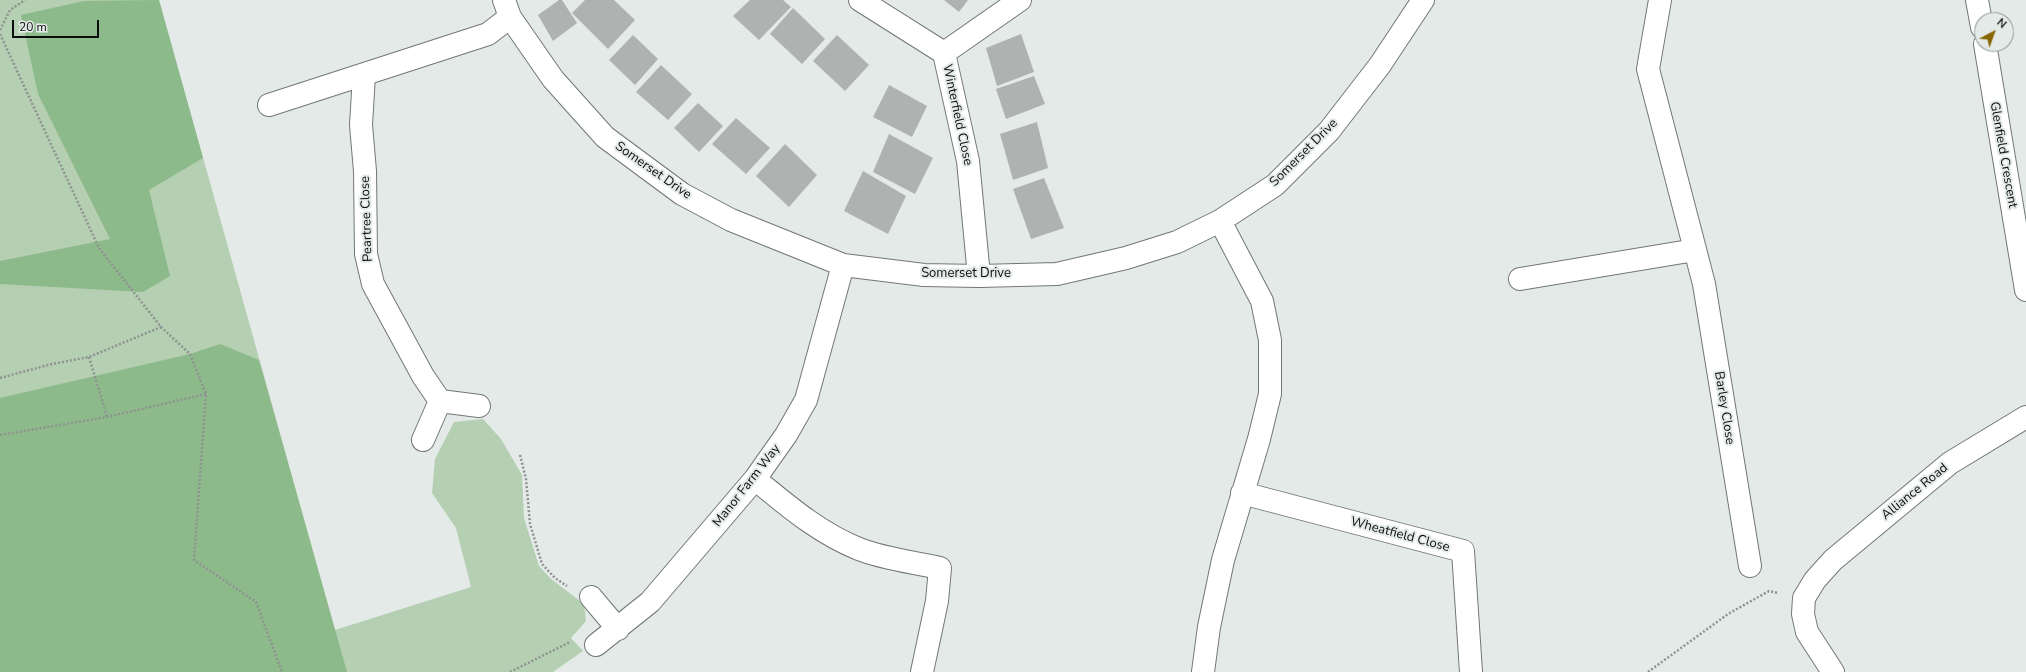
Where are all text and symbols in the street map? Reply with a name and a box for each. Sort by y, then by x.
scale bar [14,12,101,38]
north arrow [1974,12,2014,52]
text: N [1994,15,2010,32]
text: 20 m [19,19,47,35]
street label: Winterfield Close [939,63,975,167]
street label: Glenfield Crescent [1986,101,2020,209]
street label: Somerset Drive [1267,116,1341,190]
street label: Somerset Drive [612,139,694,203]
street label: Peartree Close [358,176,376,262]
street label: Somerset Drive [921,266,1011,282]
street label: Barley Close [1711,370,1737,446]
street label: Manor Farm Way [710,442,784,530]
street label: Alliance Road [1879,460,1951,524]
street label: Wheatfield Close [1349,514,1451,556]

